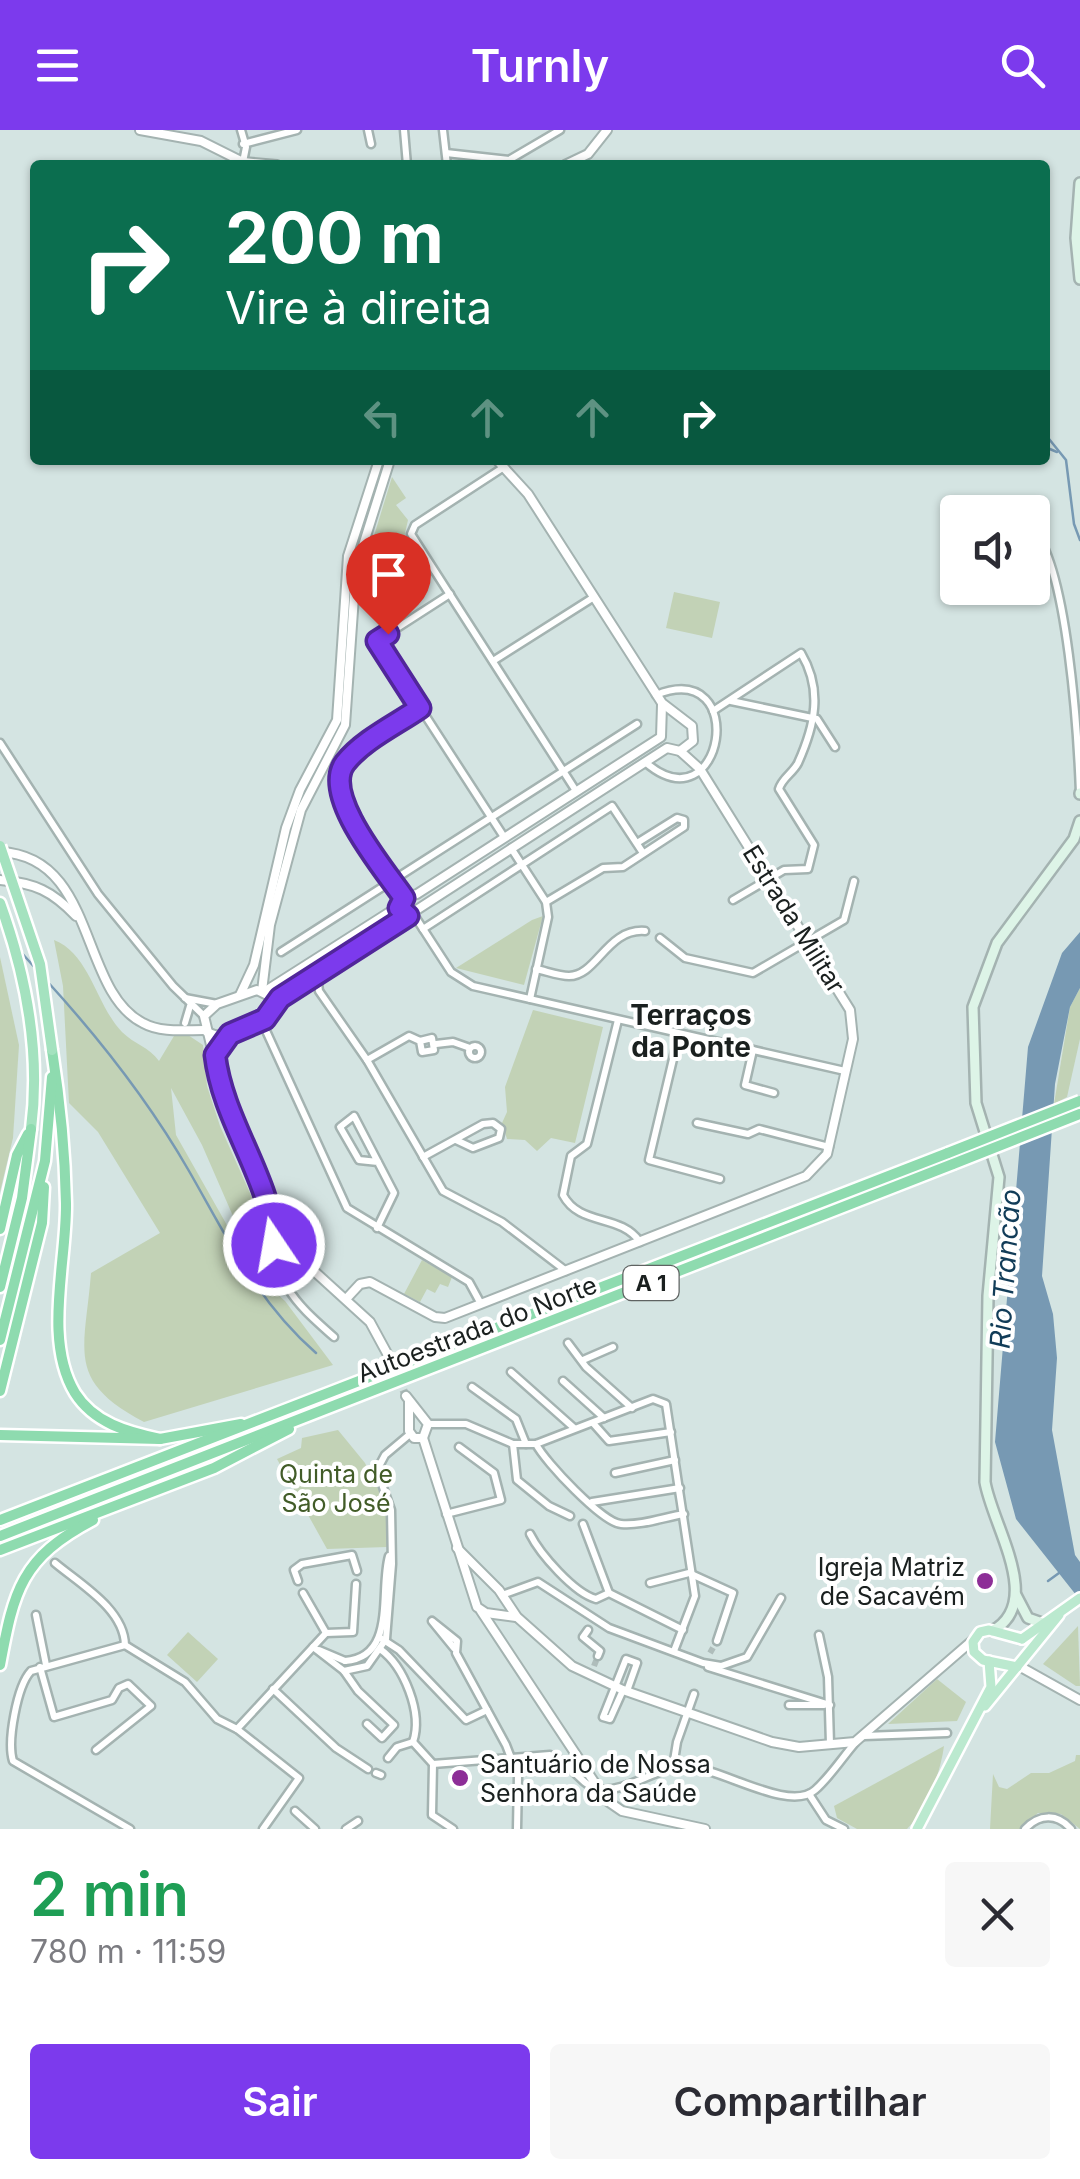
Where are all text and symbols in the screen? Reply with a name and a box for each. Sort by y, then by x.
icon: menu [30,38,85,93]
text: Turnly [471,38,609,93]
icon: search [995,38,1050,93]
text: 200 m [225,195,444,280]
icon: right [60,200,190,330]
text: Vire à direita [225,280,492,335]
icon: left [355,390,410,445]
icon: ahead [460,390,515,445]
icon: ahead [565,390,620,445]
icon: right [670,390,725,445]
map controls [940,495,1050,605]
button: sound [940,495,1050,605]
pin [346,532,431,635]
icon: arrive [361,547,416,602]
street label: Estrada Militar [737,840,851,998]
district label: Terraços da Ponte [630,998,752,1064]
water label: Rio Trancão [982,1188,1028,1350]
position arrow [222,1193,326,1297]
road number: A 1 [624,1266,678,1300]
street label: Autoestrada do Norte [353,1269,601,1389]
park label: Quinta de São José [279,1459,393,1518]
place label: Igreja Matriz de Sacavém [818,1552,965,1611]
marker: Igreja Matriz de Sacavém [974,1570,996,1592]
place label: Santuário de Nossa Senhora da Saúde [480,1749,711,1808]
marker: Santuário de Nossa Senhora da Saúde [449,1767,471,1789]
text: 2 min [30,1858,189,1930]
button: close [945,1862,1050,1967]
text: 780 m · 11:59 [30,1932,226,1971]
button: Sair [30,2044,530,2159]
button: Compartilhar [550,2044,1050,2159]

